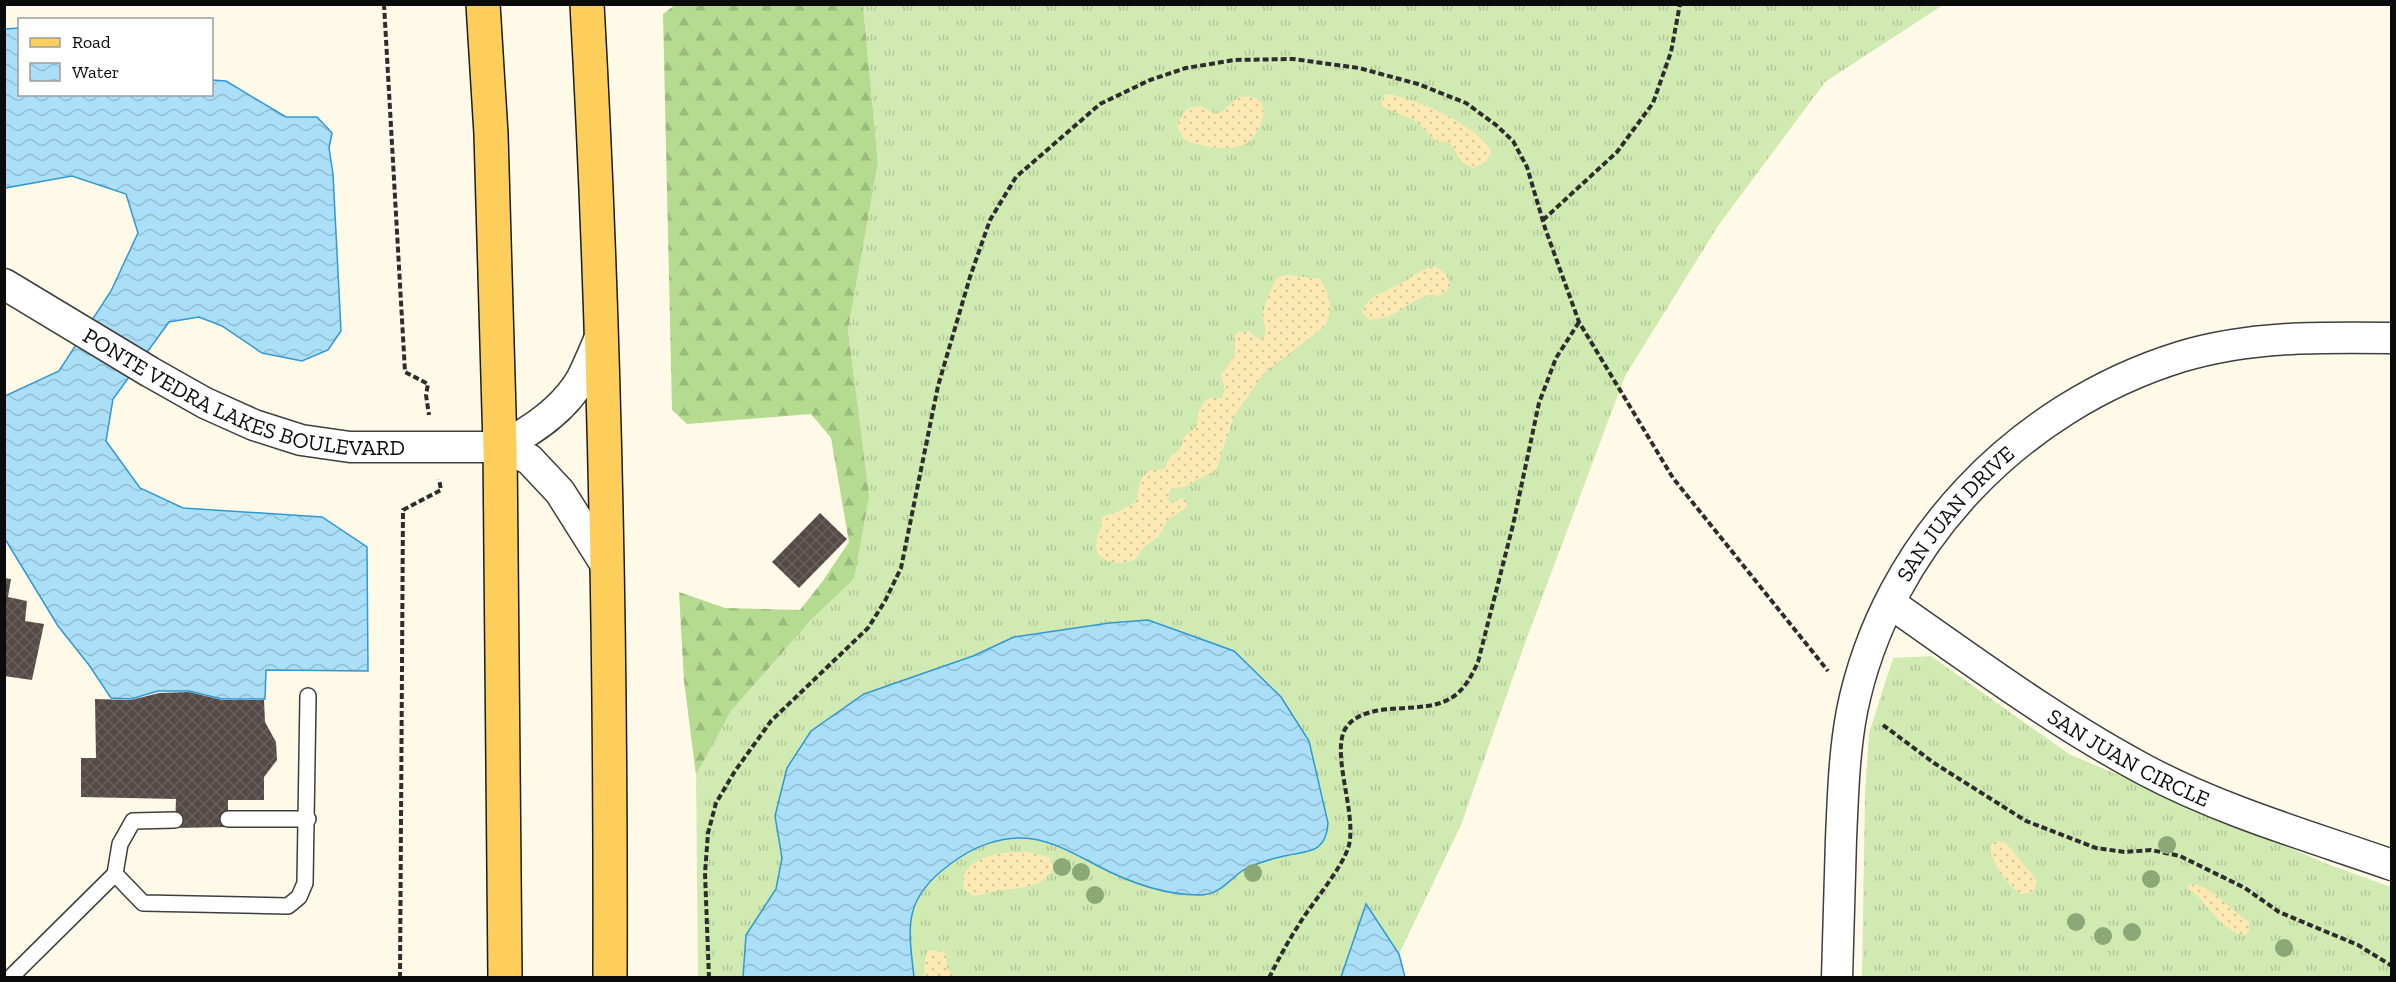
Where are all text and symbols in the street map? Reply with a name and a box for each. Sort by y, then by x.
legend [18,18,213,96]
text: Road [72,31,111,53]
text: Water [72,61,119,83]
street label: PONTE VEDRA LAKES BOULEVARD [78,322,405,461]
street label: SAN JUAN DRIVE [1891,440,2020,586]
street label: SAN JUAN CIRCLE [2043,703,2214,813]

